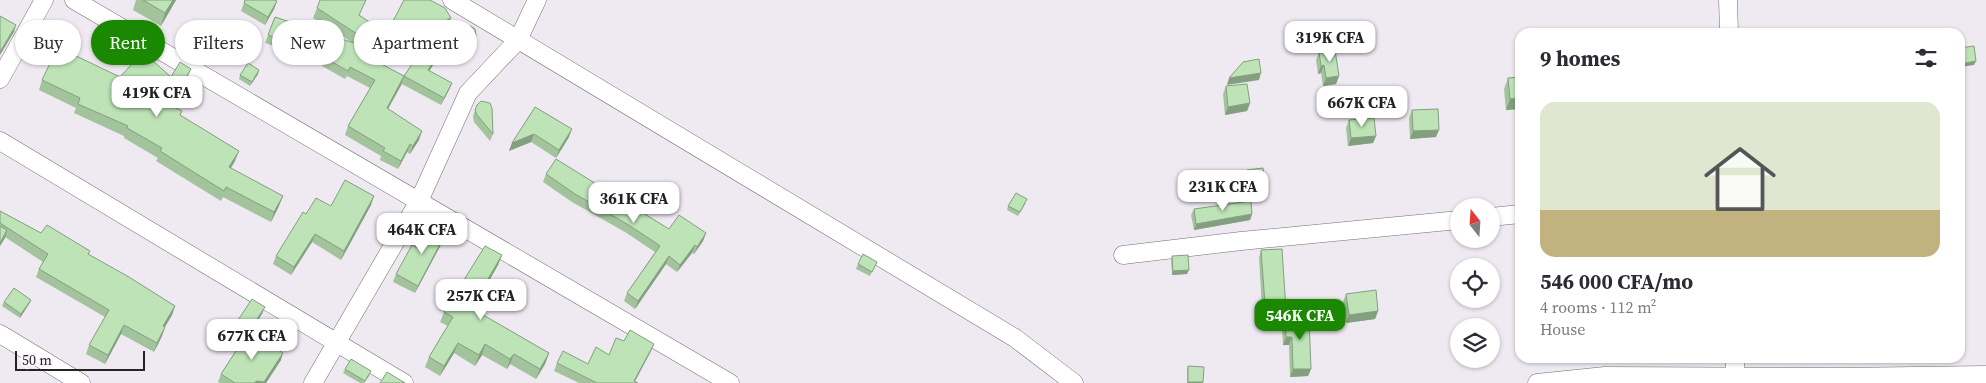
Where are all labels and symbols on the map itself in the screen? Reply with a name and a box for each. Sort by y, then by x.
pin: 319K CFA [1278,20,1382,63]
pin: 419K CFA [105,76,209,118]
pin: 667K CFA [1310,86,1414,128]
pin: 231K CFA [1171,170,1275,212]
pin: 361K CFA [582,182,686,224]
north arrow [1450,198,1500,248]
pin: 464K CFA [370,212,474,255]
pin: 257K CFA [429,278,533,321]
pin: 546K CFA [1248,298,1352,341]
pin: 677K CFA [200,318,304,361]
scale bar [15,348,145,371]

